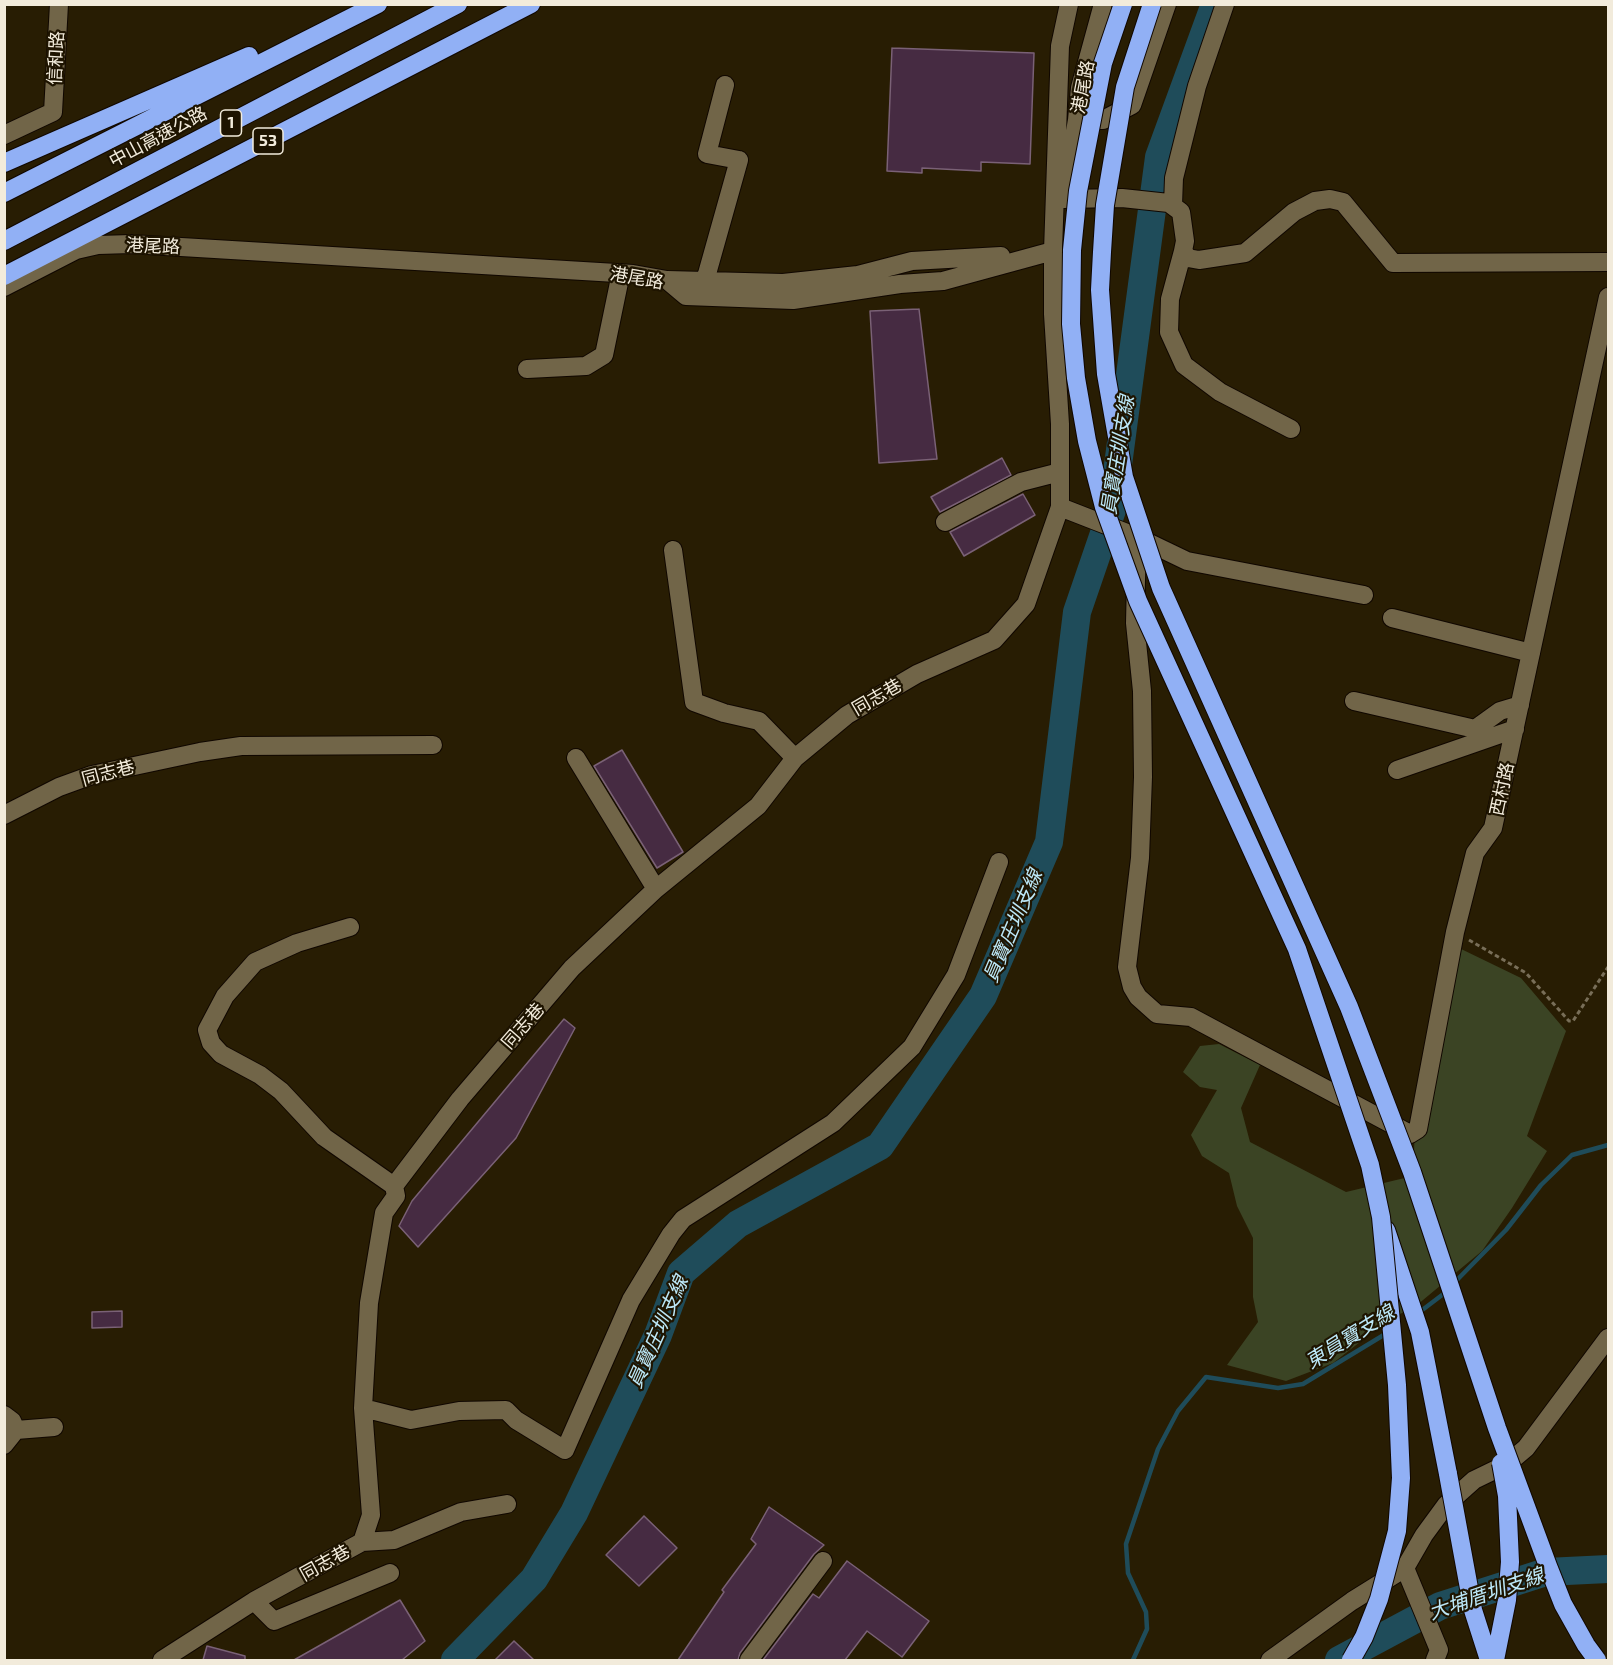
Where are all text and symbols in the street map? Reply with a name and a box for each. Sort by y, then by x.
street label: 信和路 [44,30,68,86]
street label: 港尾路 [1067,58,1099,116]
street label: 中山高速公路 [105,102,211,172]
road number: 1 [220,110,242,136]
road number: 53 [253,128,283,154]
street label: 港尾路 [126,234,180,258]
street label: 港尾路 [609,263,665,293]
water label: 員寶庄圳支線 [1097,394,1139,516]
street label: 同志巷 [848,674,906,720]
street label: 同志巷 [79,756,137,790]
street label: 西村路 [1486,760,1518,818]
water label: 員寶庄圳支線 [979,866,1047,986]
street label: 同志巷 [497,999,549,1053]
water label: 員寶庄圳支線 [623,1272,693,1392]
water label: 東員寶支線 [1301,1300,1399,1374]
street label: 同志巷 [296,1540,354,1586]
water label: 大埔厝圳支線 [1425,1563,1547,1625]

